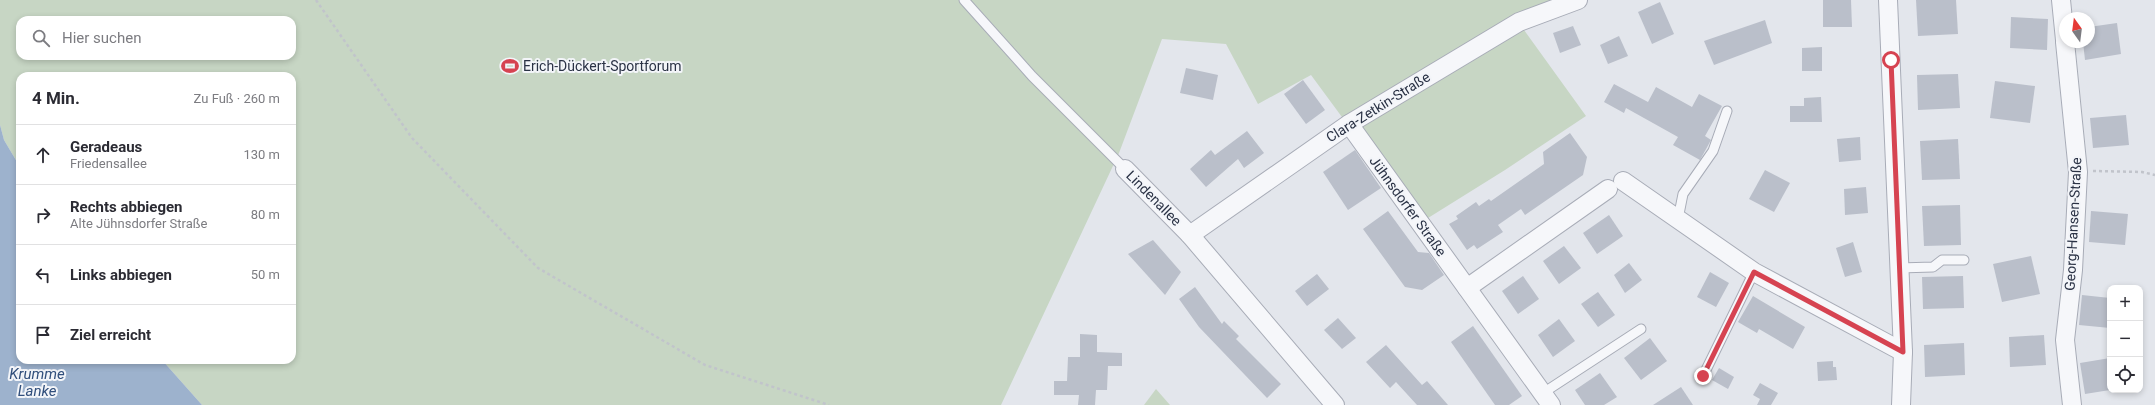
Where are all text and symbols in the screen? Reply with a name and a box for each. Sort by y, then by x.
north arrow [2059,12,2095,48]
search box [16,16,296,60]
icon: search [30,27,52,49]
text: Hier suchen [62,29,141,47]
route start [1882,51,1900,69]
sports icon: Erich-Dückert-Sportforum [500,56,520,76]
place label: Erich-Dückert-Sportforum [523,58,682,74]
street label: Clara-Zetkin-Straße [1323,69,1433,145]
text: 4 Min. [32,88,80,108]
text: Zu Fuß · 260 m [194,91,280,106]
text: Geradeaus [70,138,142,156]
icon: ahead [32,144,54,166]
text: 130 m [243,147,280,162]
street label: Jühnsdorfer Straße [1366,153,1450,259]
text: Friedensallee [70,156,147,171]
street label: Georg-Hansen-Straße [2062,157,2084,291]
street label: Lindenallee [1123,167,1185,229]
text: Rechts abbiegen [70,198,183,216]
icon: right [32,204,54,226]
text: 80 m [251,207,280,222]
text: Alte Jühnsdorfer Straße [70,216,207,231]
icon: left [32,264,54,286]
text: Links abbiegen [70,266,172,284]
text: 50 m [251,267,280,282]
map controls [2107,285,2143,393]
button: + [2107,285,2143,321]
button: − [2107,321,2143,357]
icon: arrive [32,324,54,346]
text: Ziel erreicht [70,326,151,344]
button: locate [2107,357,2143,393]
water label: Krumme Lanke [9,365,65,400]
route end [1694,367,1712,385]

